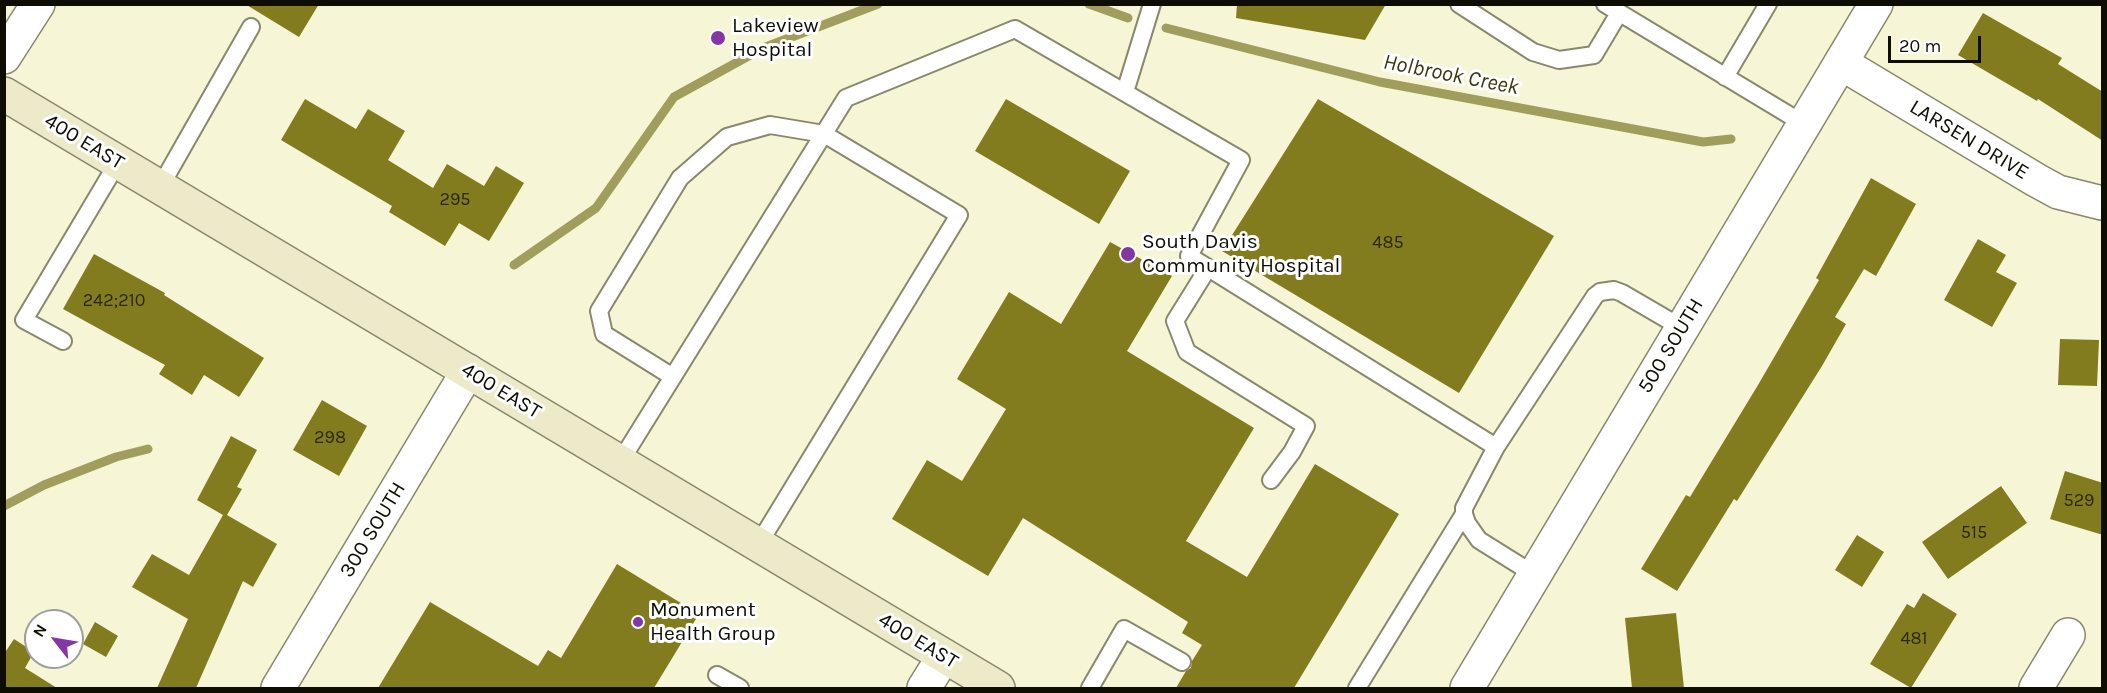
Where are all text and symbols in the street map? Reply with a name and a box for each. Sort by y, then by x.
place label: Lakeview Hospital [732,13,819,63]
scale bar [1891,24,1984,62]
marker: Lakeview Hospital [709,29,727,47]
text: 20 m [1899,35,1941,57]
water label: Holbrook Creek [1381,49,1521,101]
street label: LARSEN DRIVE [1905,94,2033,186]
street label: 400 EAST [39,108,129,176]
house number: 295 [439,189,471,211]
place label: South Davis Community Hospital [1142,229,1340,279]
house number: 485 [1372,232,1404,254]
marker: South Davis Community Hospital [1119,245,1137,263]
house number: 242;210 [83,290,145,312]
street label: 500 SOUTH [1633,294,1709,398]
street label: 400 EAST [456,357,546,425]
house number: 298 [314,427,346,449]
street label: 300 SOUTH [335,478,411,582]
house number: 529 [2063,490,2095,512]
house number: 515 [1961,522,1987,544]
place label: Monument Health Group [650,597,775,647]
street label: 400 EAST [873,607,963,675]
north arrow [24,609,84,669]
marker: Monument Health Group [631,615,645,629]
text: N [29,621,51,640]
house number: 481 [1900,628,1928,650]

